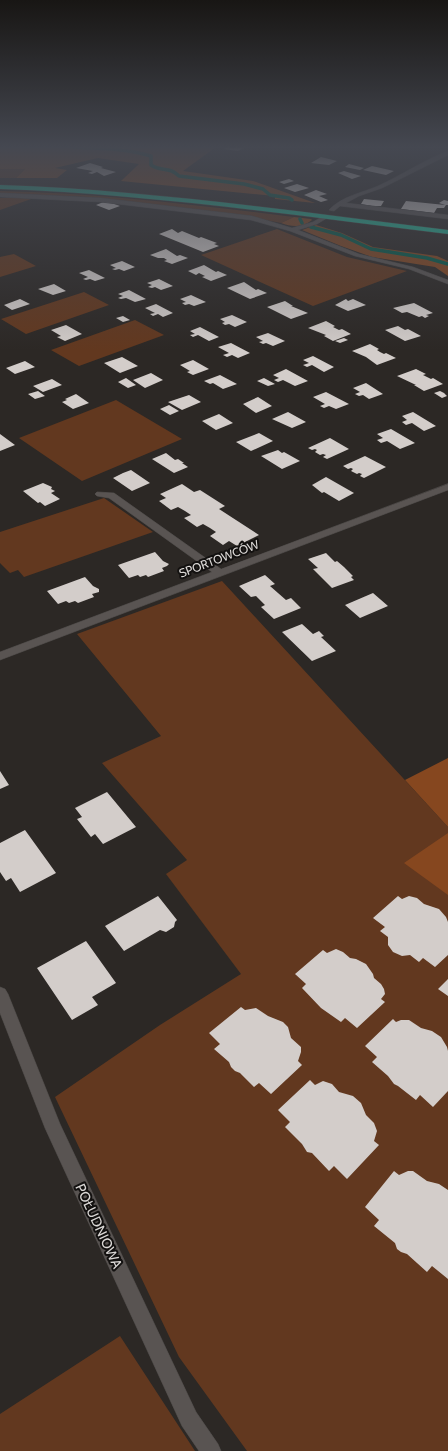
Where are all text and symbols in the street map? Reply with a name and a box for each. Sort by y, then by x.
street label: SPORTOWCÓW [177,536,262,581]
street label: POŁUDNIOWA [71,1181,127,1272]

